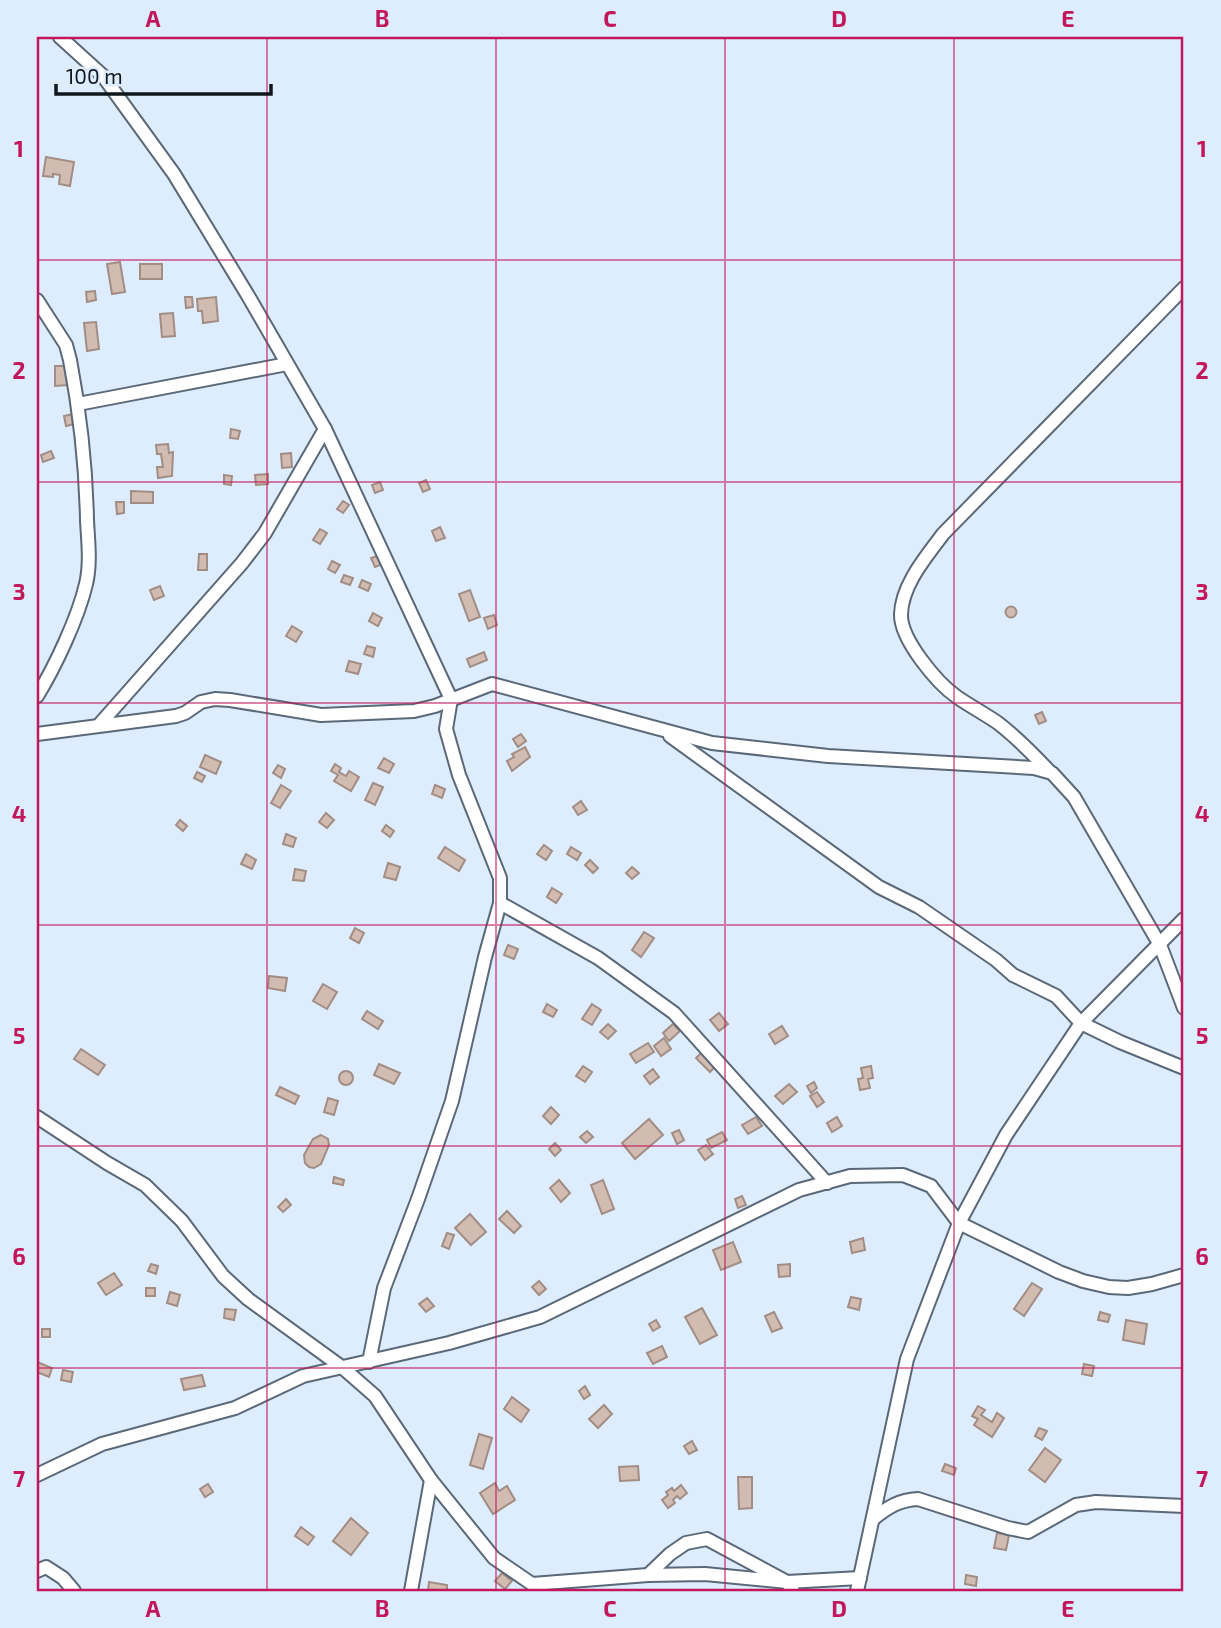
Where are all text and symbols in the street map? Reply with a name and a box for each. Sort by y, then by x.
text: A [145,4,161,32]
text: B [375,4,389,32]
text: C [603,4,617,32]
text: D [831,4,847,32]
text: E [1061,4,1075,32]
scale bar [56,52,271,96]
text: 100 m [66,63,123,88]
text: 1 [14,134,24,162]
text: 1 [1197,134,1207,162]
text: 2 [12,356,26,384]
text: 2 [1195,356,1209,384]
text: 3 [12,577,26,605]
text: 3 [1195,577,1209,605]
text: 4 [12,799,26,827]
text: 4 [1195,799,1209,827]
text: 5 [13,1021,25,1049]
text: 5 [1196,1021,1208,1049]
text: 6 [12,1242,26,1270]
text: 6 [1195,1242,1209,1270]
text: 7 [13,1464,25,1492]
text: 7 [1196,1464,1208,1492]
text: A [145,1594,161,1622]
text: B [375,1594,389,1622]
text: C [603,1594,617,1622]
text: D [831,1594,847,1622]
text: E [1061,1594,1075,1622]

